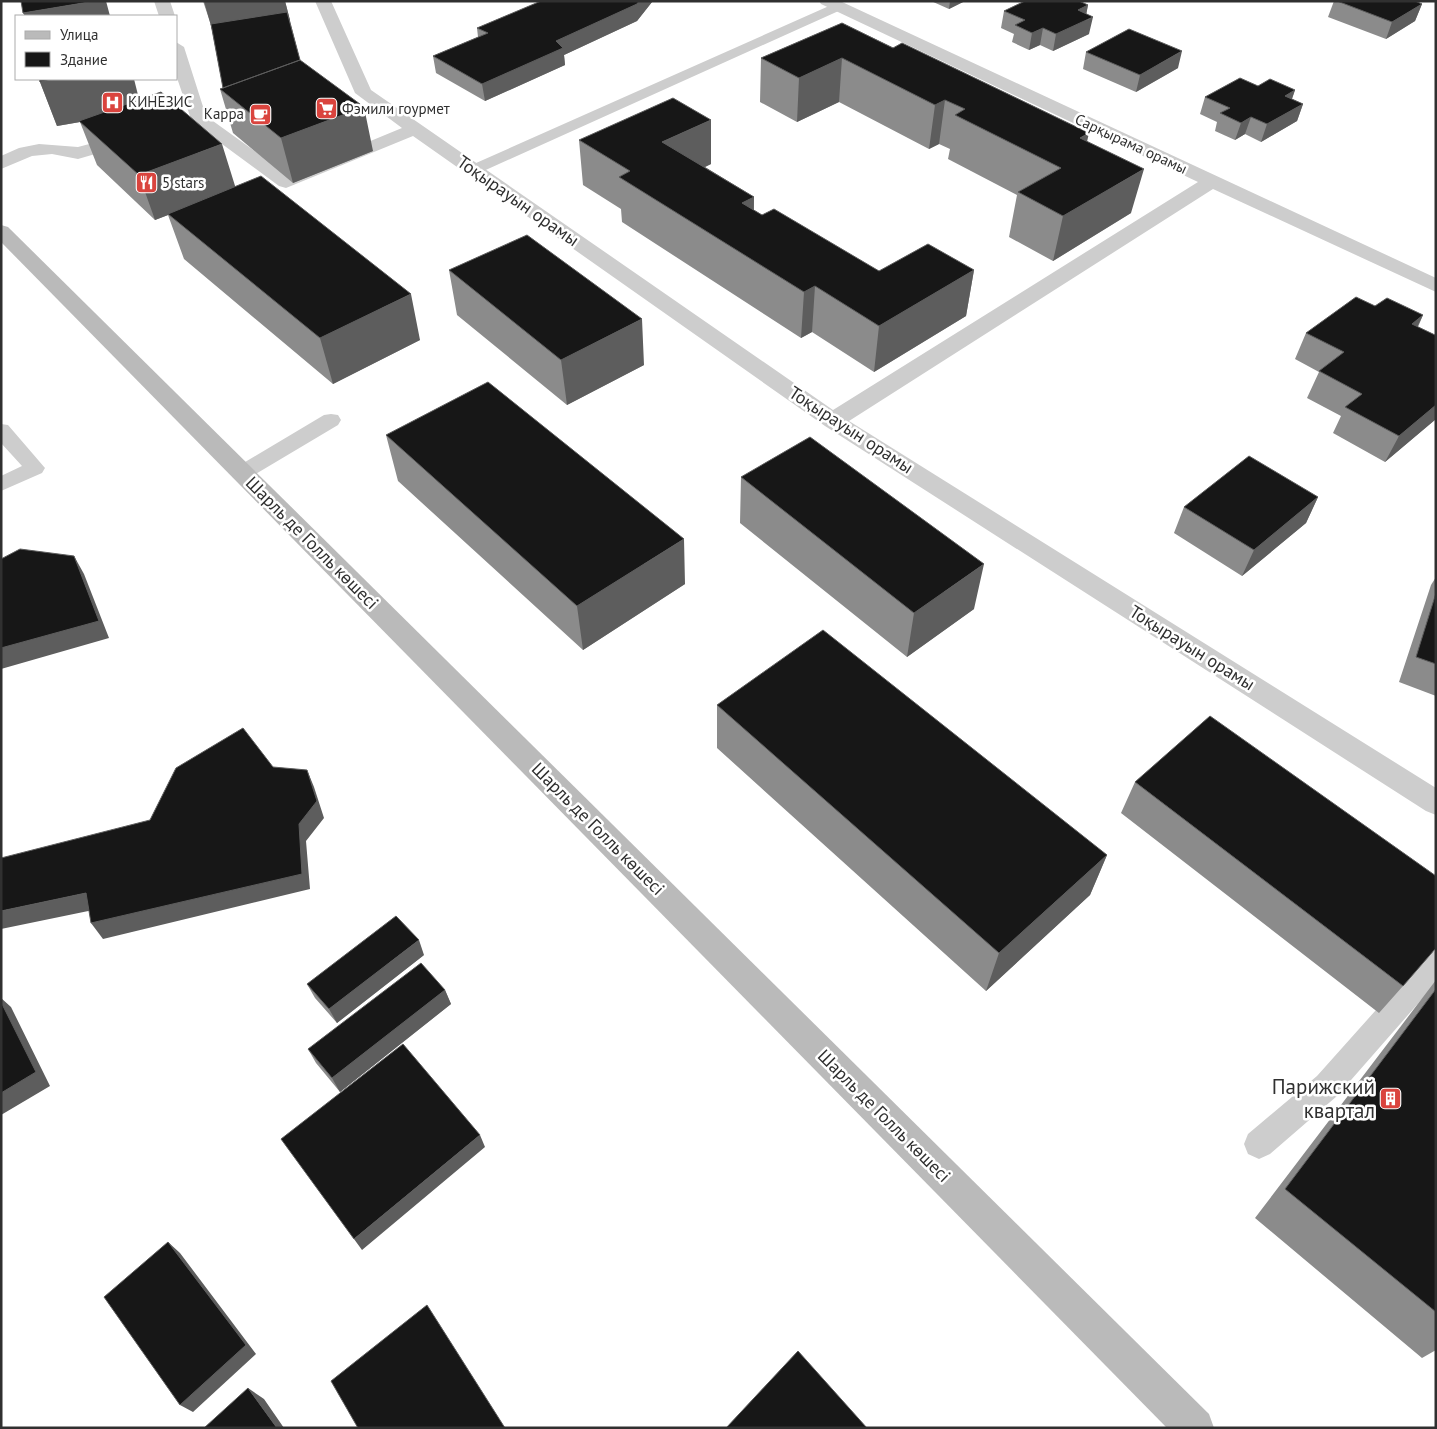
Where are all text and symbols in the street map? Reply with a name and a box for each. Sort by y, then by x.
legend [15,15,178,80]
text: Улица [60,25,98,44]
text: Здание [60,50,108,69]
hospital icon: КИНЕЗИС [100,90,124,114]
place label: КИНЕЗИС [128,92,192,111]
supermarket icon: Фэмили гоурмет [314,97,338,121]
place label: Фэмили гоурмет [342,99,450,118]
cafe icon: Карра [248,102,272,126]
place label: Карра [204,104,244,123]
street label: Сарқырама орамы [1072,109,1190,178]
street label: Тоқырауын орамы [453,150,584,251]
restaurant icon: 5 stars [134,171,158,195]
place label: 5 stars [162,173,204,192]
street label: Тоқырауын орамы [785,381,918,478]
street label: Шарль де Голль көшесі [241,471,384,614]
street label: Тоқырауын орамы [1125,600,1259,695]
street label: Шарль де Голль көшесі [527,757,670,900]
street label: Шарль де Голль көшесі [813,1044,956,1187]
place label: Парижский квартал [1272,1073,1375,1124]
building icon: Парижский квартал [1379,1087,1403,1111]

